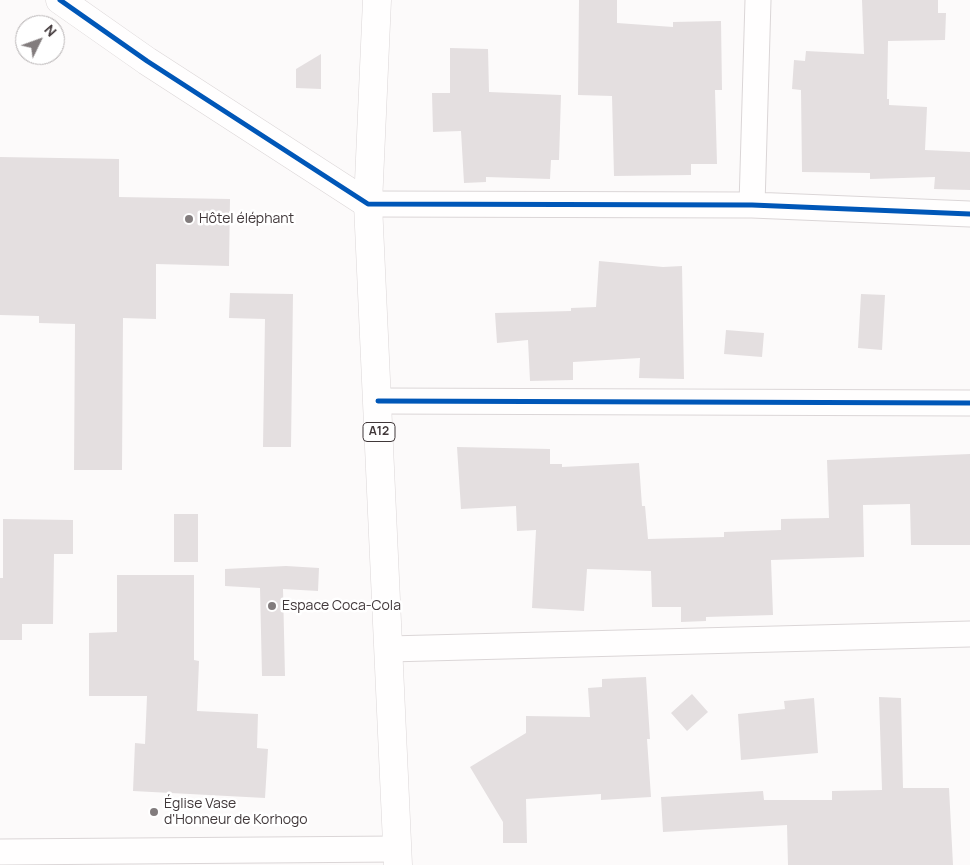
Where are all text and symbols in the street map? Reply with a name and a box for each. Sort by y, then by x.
north arrow [15,15,65,65]
text: N [40,20,61,40]
place label: Hôtel éléphant [199,211,294,227]
marker: Hôtel éléphant [183,213,195,225]
road number: A12 [363,422,395,442]
place label: Espace Coca-Cola [282,598,401,614]
marker: Espace Coca-Cola [266,600,278,612]
place label: Église Vase d'Honneur de Korhogo [164,796,308,829]
marker: Église Vase d'Honneur de Korhogo [148,806,160,818]

